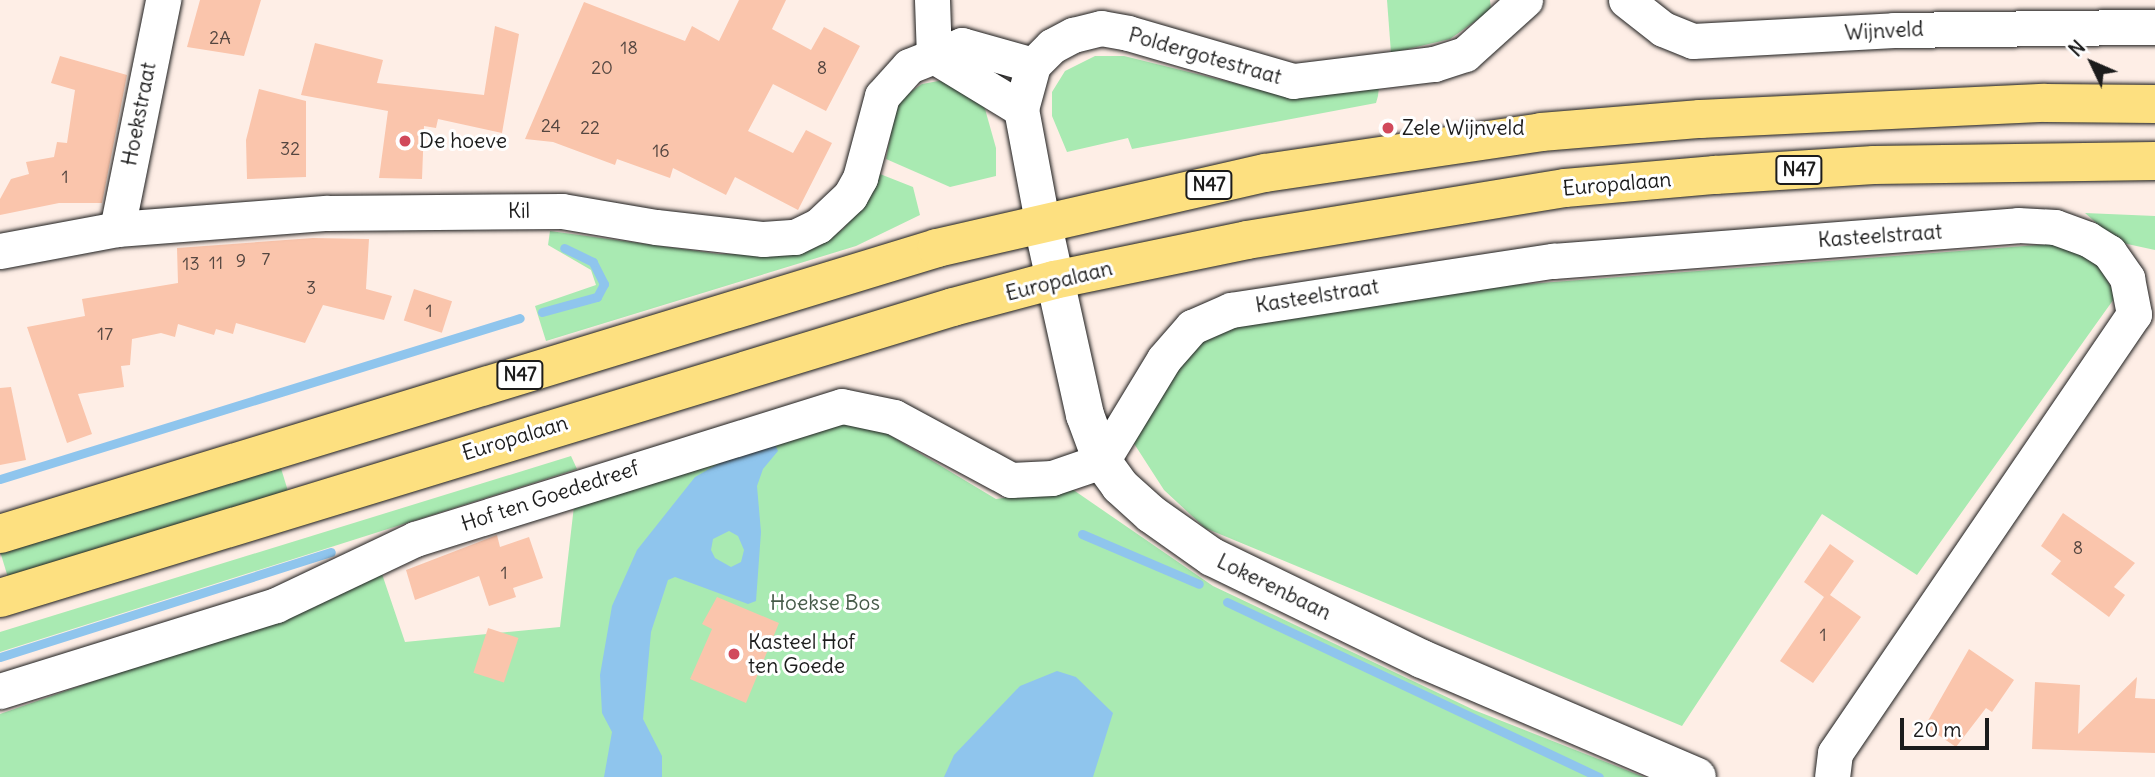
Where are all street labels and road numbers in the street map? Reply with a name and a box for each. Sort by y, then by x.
street label: Wijnveld [1844,16,1924,46]
street label: Poldergotestraat [1126,22,1284,90]
street label: Hoekstraat [117,60,161,168]
road number: N47 [1774,154,1824,186]
street label: Europalaan [1562,167,1672,201]
road number: N47 [1184,169,1234,200]
street label: Kil [508,198,530,224]
street label: Kasteelstraat [1817,219,1943,253]
street label: Europalaan [1003,256,1115,306]
street label: Kasteelstraat [1254,274,1380,318]
road number: N47 [496,360,544,390]
street label: Europalaan [459,410,571,466]
street label: Hof ten Goededreef [458,455,642,537]
street label: Lokerenbaan [1213,549,1335,625]

